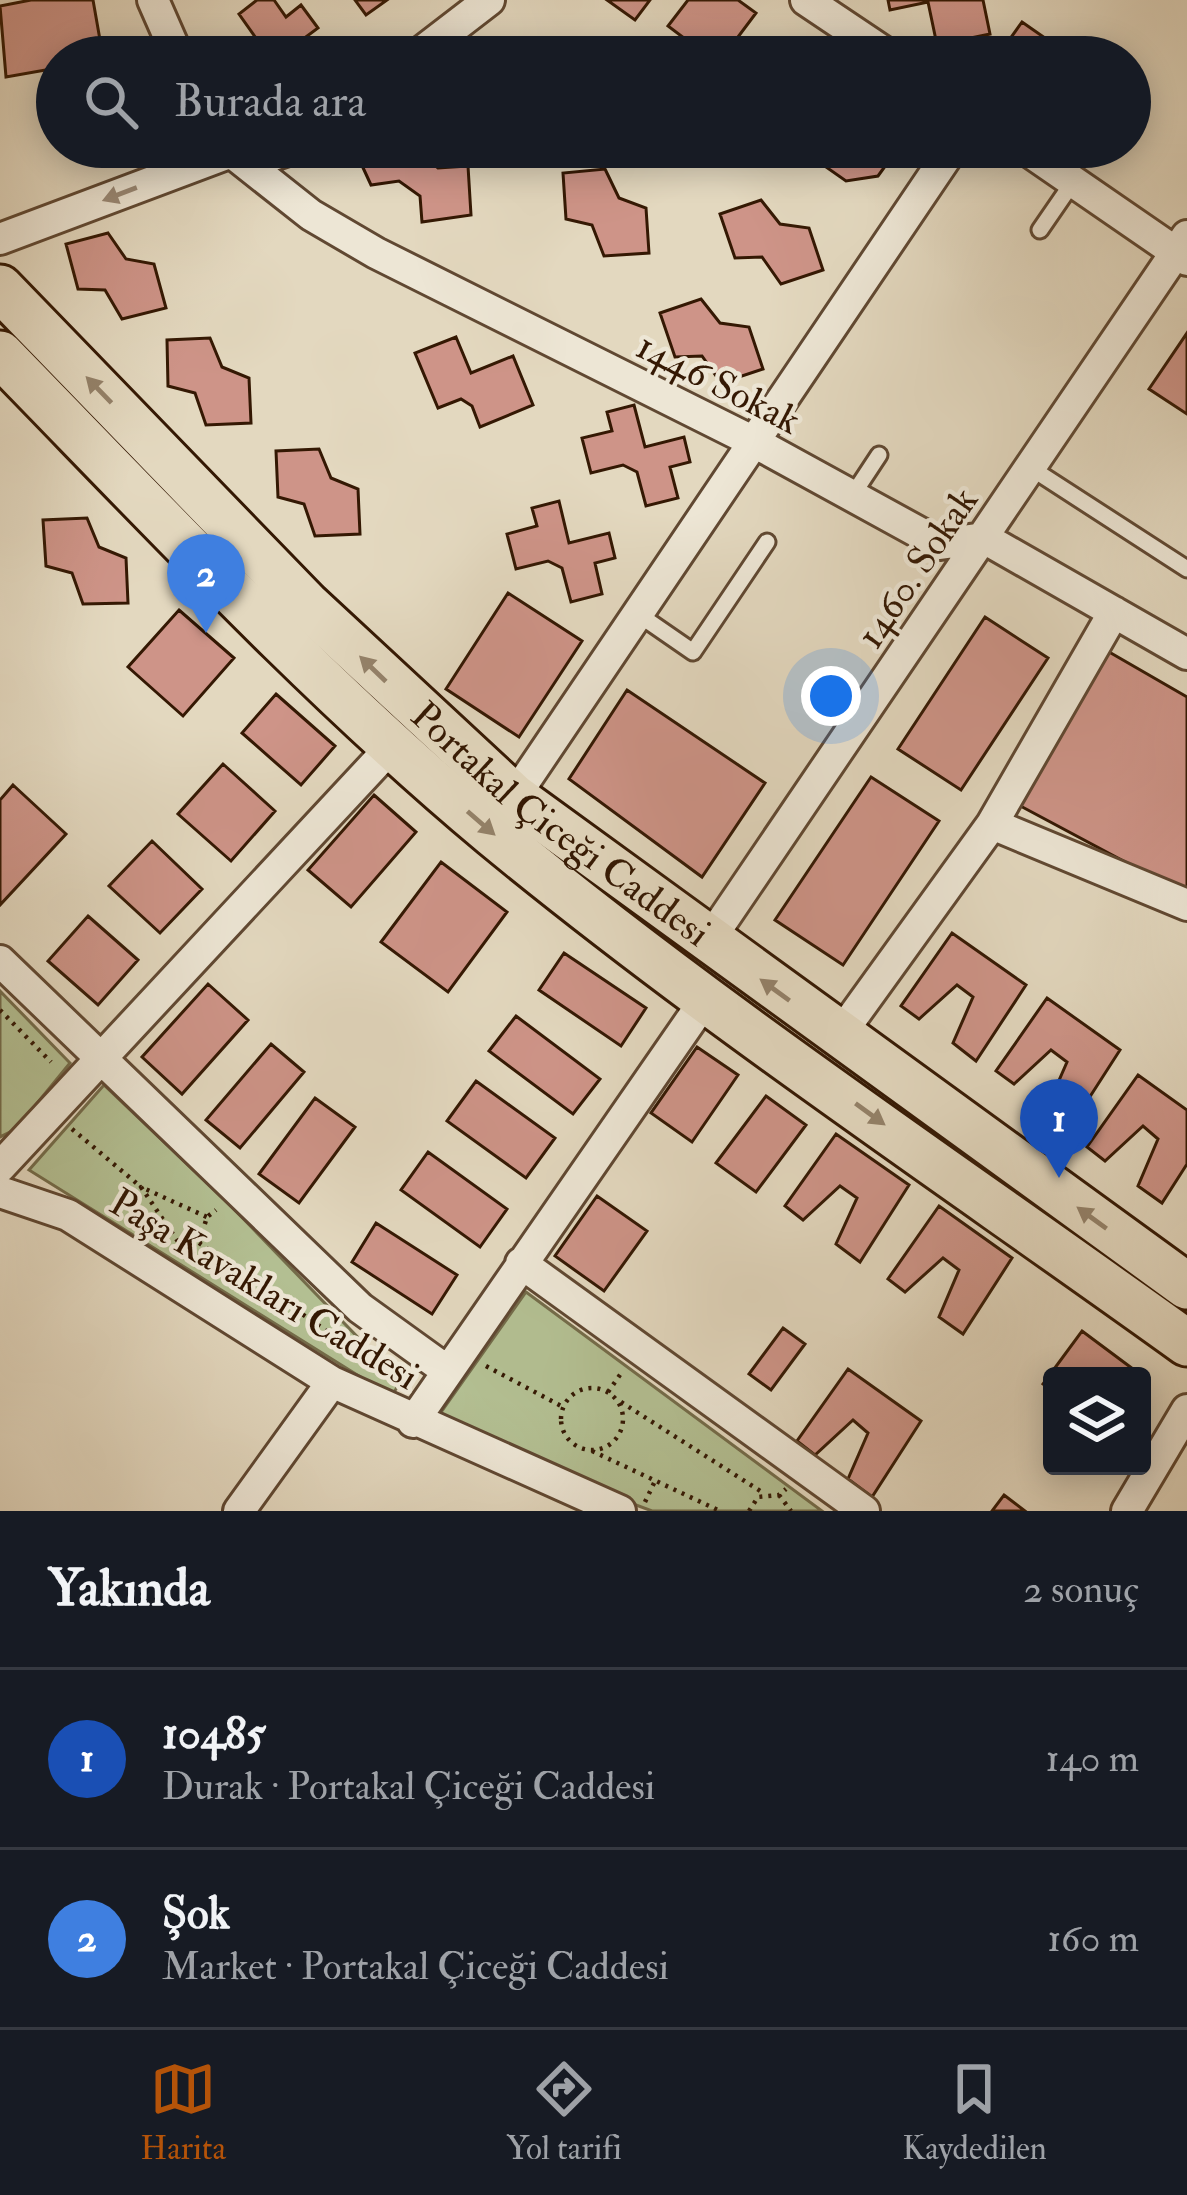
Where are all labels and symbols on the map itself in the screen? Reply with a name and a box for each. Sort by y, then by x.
one-way arrow [102,186,138,205]
street label: 1446 Sokak [628,321,809,446]
one-way arrow [86,376,114,405]
street label: 1460. Sokak [846,478,989,658]
pin: 2 [167,534,245,633]
one-way arrow [359,655,388,683]
your location [801,666,861,726]
street label: Portakal Çiceği Caddesi [401,691,720,958]
one-way arrow [466,809,496,835]
one-way arrow [759,979,791,1002]
pin: 1 [1020,1079,1098,1178]
one-way arrow [854,1102,886,1126]
street label: Paşa Kavakları Caddesi [101,1178,428,1401]
one-way arrow [1076,1207,1108,1230]

